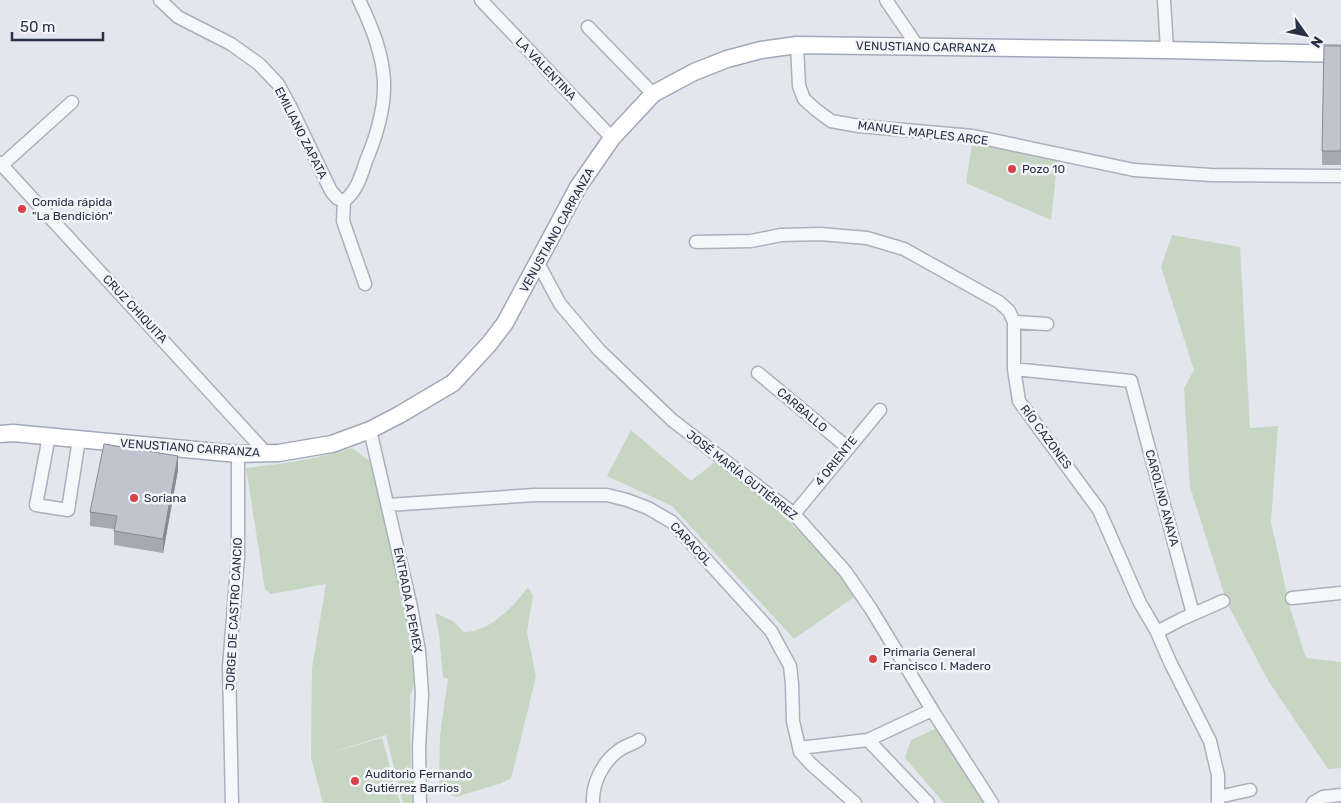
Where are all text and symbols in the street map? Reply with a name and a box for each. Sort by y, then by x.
scale bar [12,10,104,42]
north arrow [1281,10,1331,60]
text: 50 m [20,18,55,36]
text: N [1307,33,1326,51]
street label: LA VALENTINA [513,35,579,103]
street label: VENUSTIANO CARRANZA [856,39,996,55]
street label: EMILIANO ZAPATA [272,85,330,181]
street label: MANUEL MAPLES ARCE [857,118,989,148]
place label: Pozo 10 [1022,162,1065,176]
marker: Pozo 10 [1006,163,1018,175]
street label: VENUSTIANO CARRANZA [517,165,597,295]
place label: Comida rápida "La Bendición" [32,195,113,223]
marker: Comida rápida "La Bendición" [16,203,28,215]
street label: CRUZ CHIQUITA [100,272,170,346]
street label: CARBALLO [774,385,830,435]
street label: RÍO CAZONES [1017,402,1075,472]
street label: JOSÉ MARÍA GUTIÉRREZ [684,427,800,523]
street label: 4 ORIENTE [812,433,860,489]
street label: VENUSTIANO CARRANZA [120,436,260,460]
street label: CAROLINO ANAYA [1142,448,1182,548]
place label: Soriana [144,491,186,505]
marker: Soriana [128,492,140,504]
street label: CARACOL [667,519,715,569]
street label: JORGE DE CASTRO CANCIO [223,537,245,691]
street label: ENTRADA A PEMEX [391,546,425,654]
place label: Primaria General Francisco I. Madero [883,645,991,673]
marker: Primaria General Francisco I. Madero [867,653,879,665]
place label: Auditorio Fernando Gutiérrez Barrios [365,767,473,795]
marker: Auditorio Fernando Gutiérrez Barrios [349,775,361,787]

